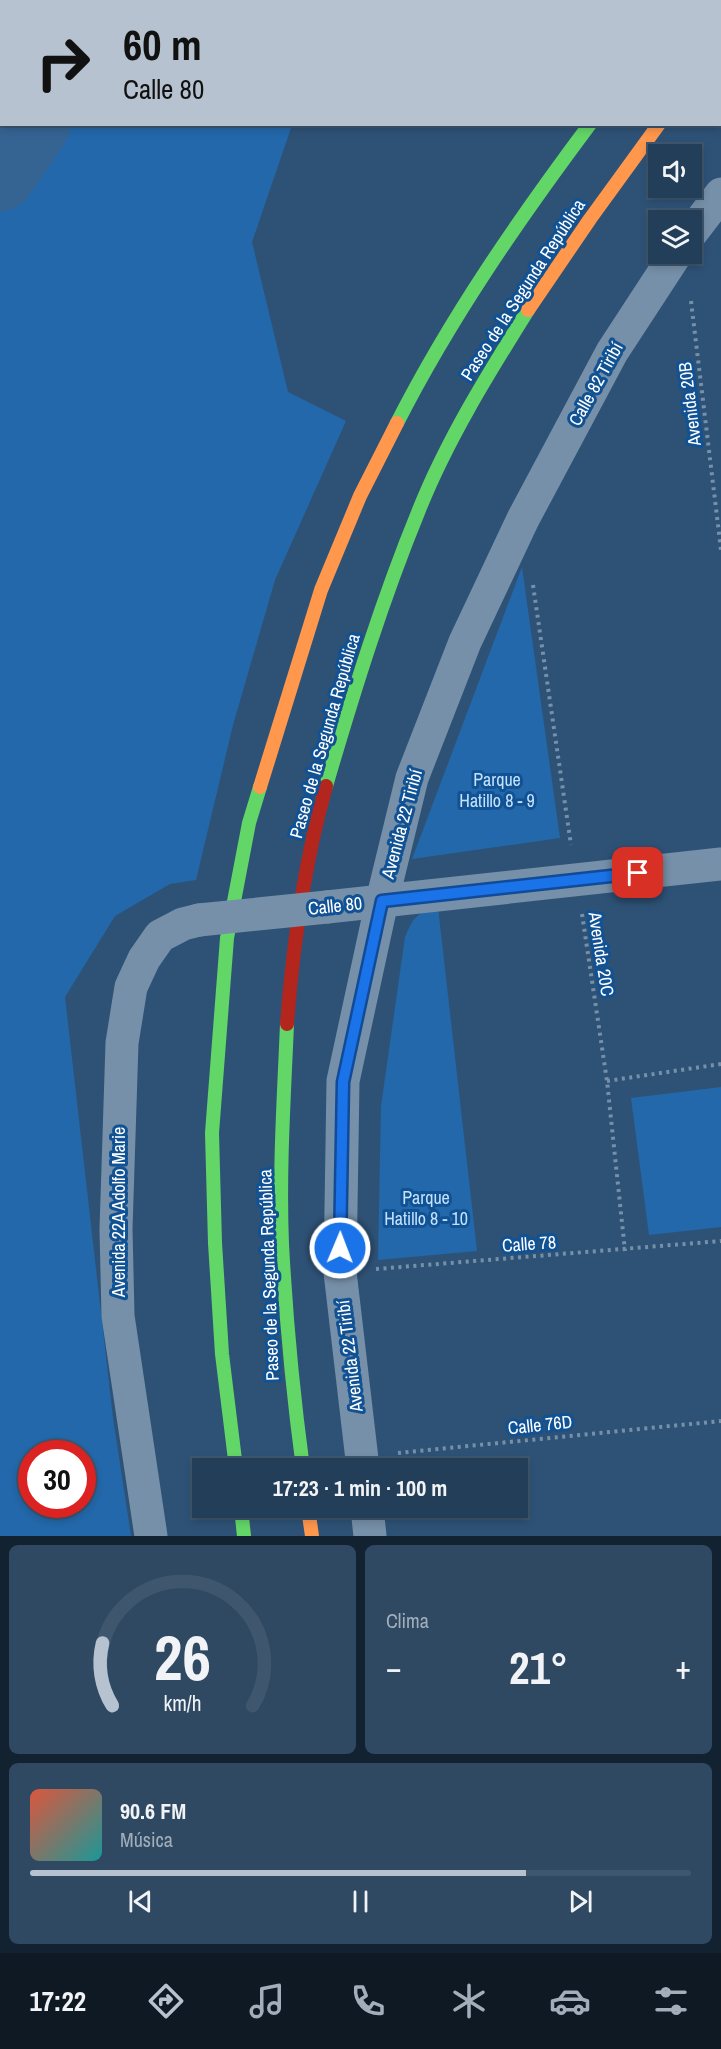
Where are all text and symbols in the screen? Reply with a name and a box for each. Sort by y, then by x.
text: 60 m [123,17,202,73]
icon: right [24,24,102,102]
text: Calle 80 [123,71,204,107]
map controls [648,144,702,264]
button: sound [648,144,702,198]
street label: Paseo de la Segunda República [454,194,591,385]
button: layers [648,210,702,264]
street label: Calle 82 Tiribí [562,337,629,430]
street label: Avenida 20B [672,361,707,448]
street label: Paseo de la Segunda República [283,631,366,841]
street label: Avenida 22 Tiribí [375,765,428,882]
park label: Parque Hatillo 8 - 9 [459,767,535,813]
pin [612,847,663,898]
icon: arrive [621,856,654,889]
street label: Calle 80 [307,890,363,921]
street label: Avenida 20C [582,909,620,998]
street label: Avenida 22A Adolfo Marie [106,1127,131,1298]
street label: Paseo de la Segunda República [252,1169,285,1381]
park label: Parque Hatillo 8 - 10 [384,1185,468,1231]
position arrow [308,1216,372,1280]
street label: Calle 78 [501,1229,557,1258]
street label: Avenida 22 Tiribí [330,1298,369,1414]
street label: Calle 76D [506,1409,573,1440]
speed limit sign: 30 [18,1440,96,1518]
text: 17:23 · 1 min · 100 m [273,1473,447,1503]
text: Clima [386,1607,429,1634]
text: 26 [154,1615,211,1699]
text: 21° [509,1637,568,1698]
text: − [386,1645,402,1689]
text: + [675,1645,691,1689]
text: km/h [163,1690,202,1719]
text: 90.6 FM [120,1796,186,1826]
text: Música [120,1826,173,1853]
icon: previous [124,1885,157,1918]
icon: pause [344,1885,377,1918]
icon: next [564,1885,597,1918]
icon: directions [145,1980,187,2022]
icon: music [246,1980,288,2022]
icon: phone [347,1980,389,2022]
icon: climate [448,1980,490,2022]
icon: car [549,1980,591,2022]
icon: filters [650,1980,692,2022]
text: 17:22 [29,1983,86,2019]

